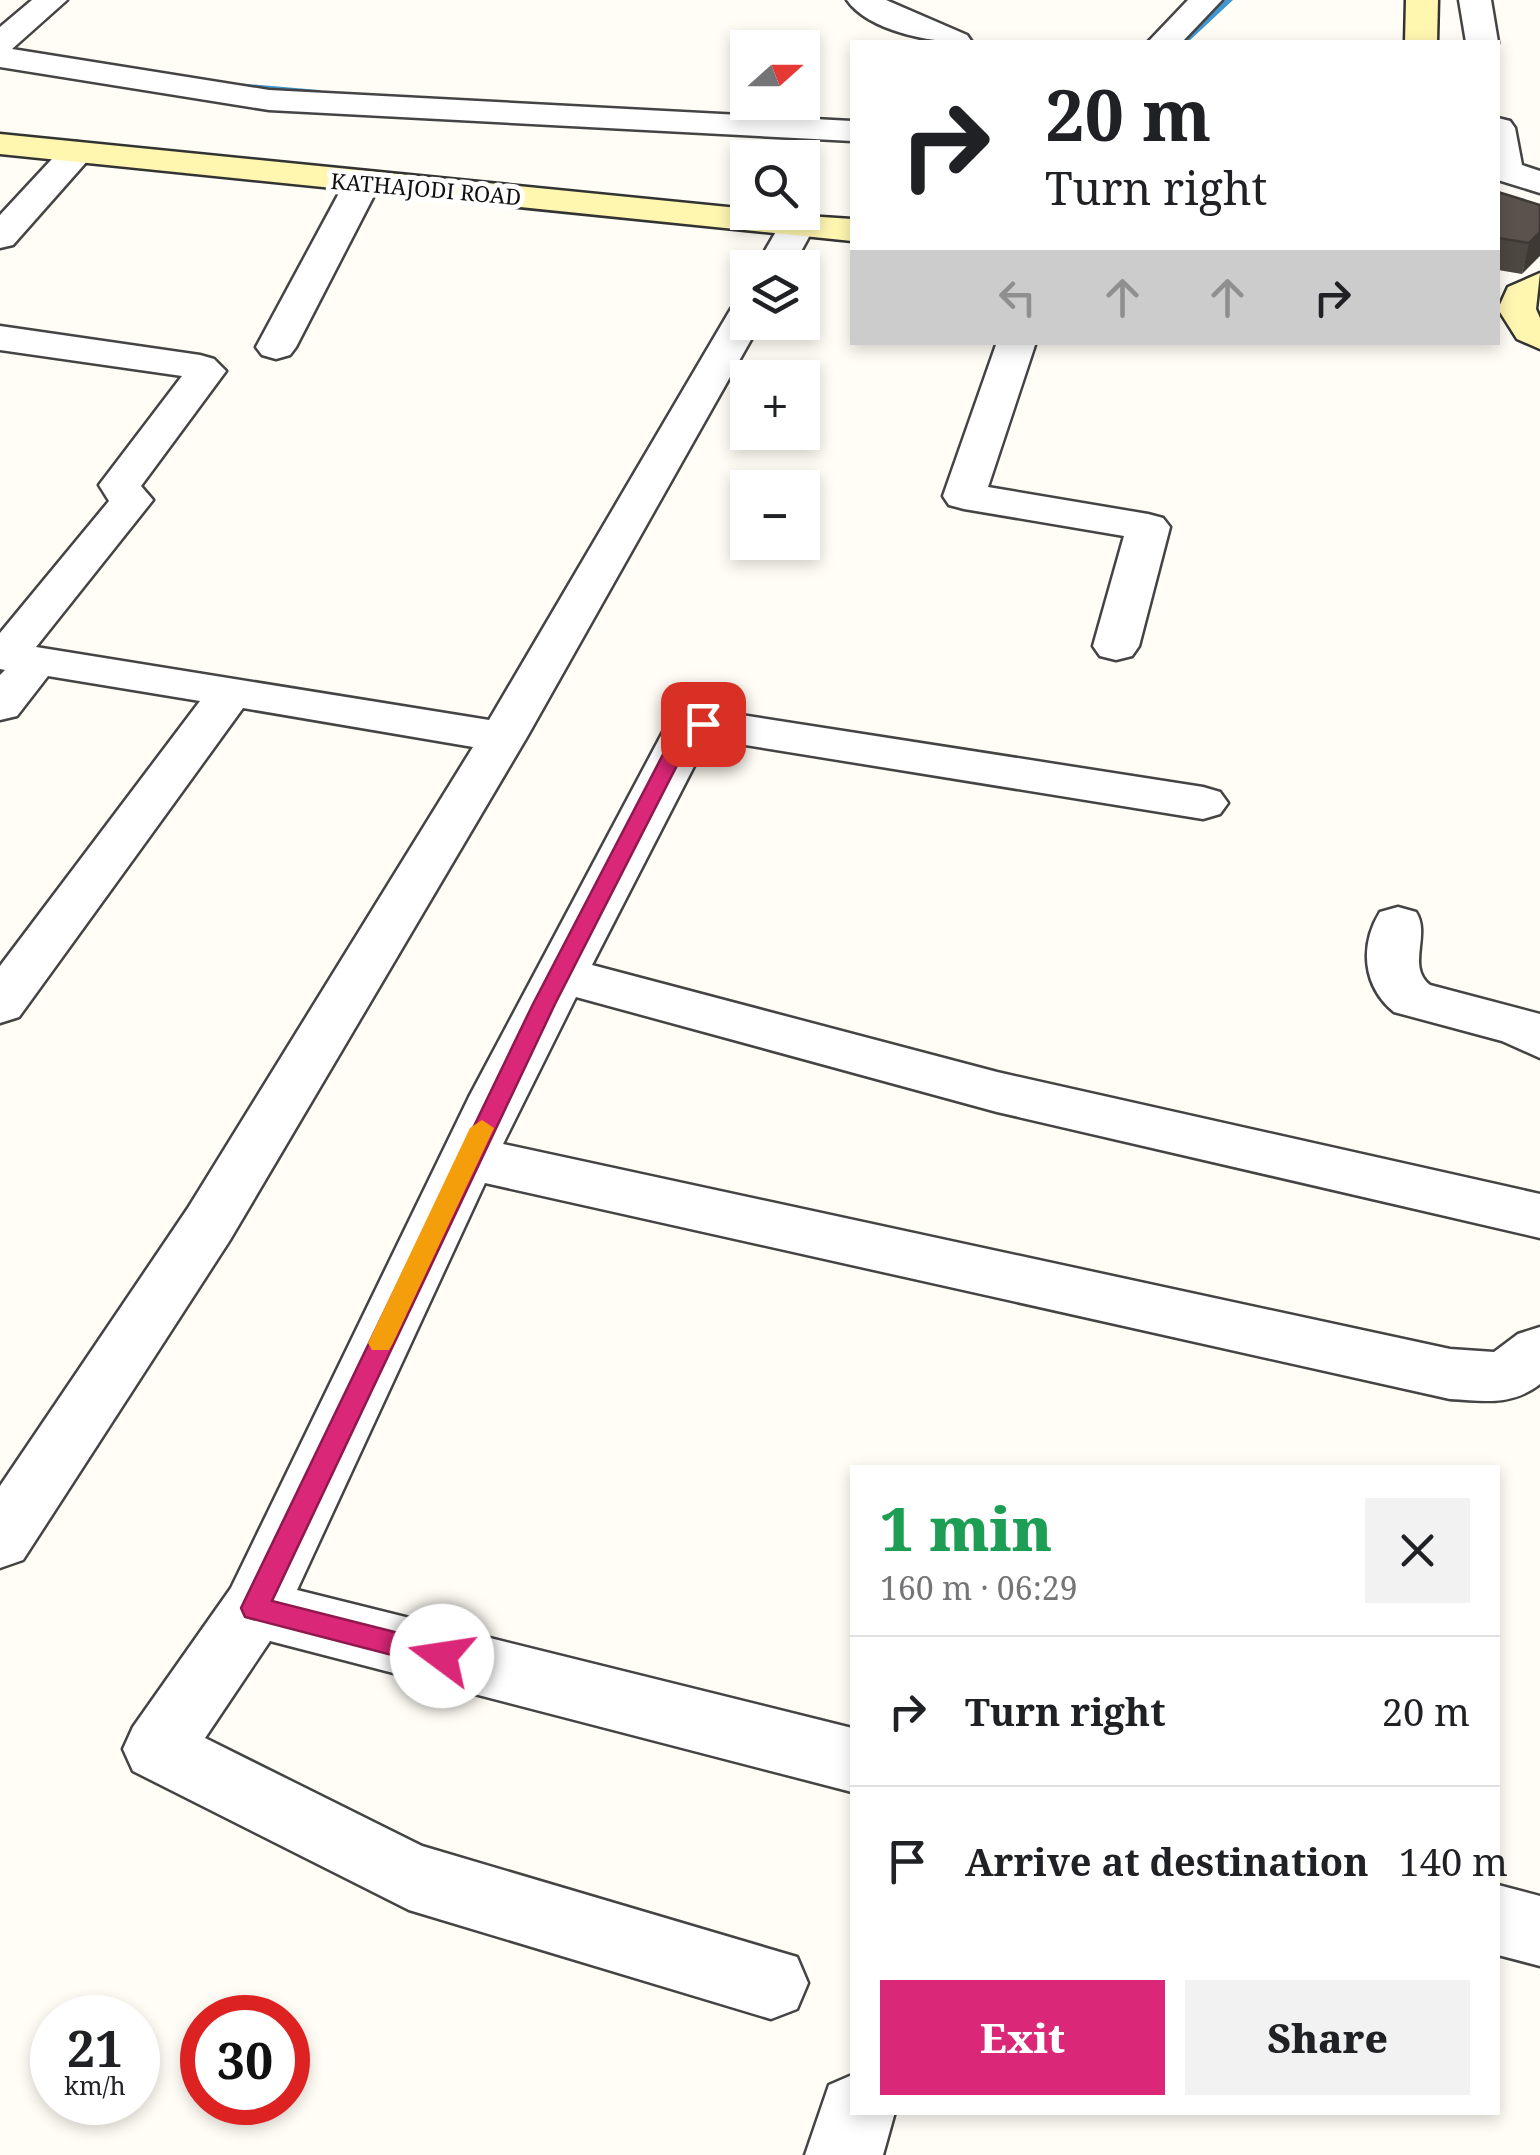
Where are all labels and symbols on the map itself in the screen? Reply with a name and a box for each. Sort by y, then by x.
north arrow [730,30,820,120]
street label: KATHAJODI ROAD [329,165,523,211]
pin [661,682,746,767]
position arrow [390,1604,494,1708]
speed limit sign: 30 [180,1995,310,2125]

